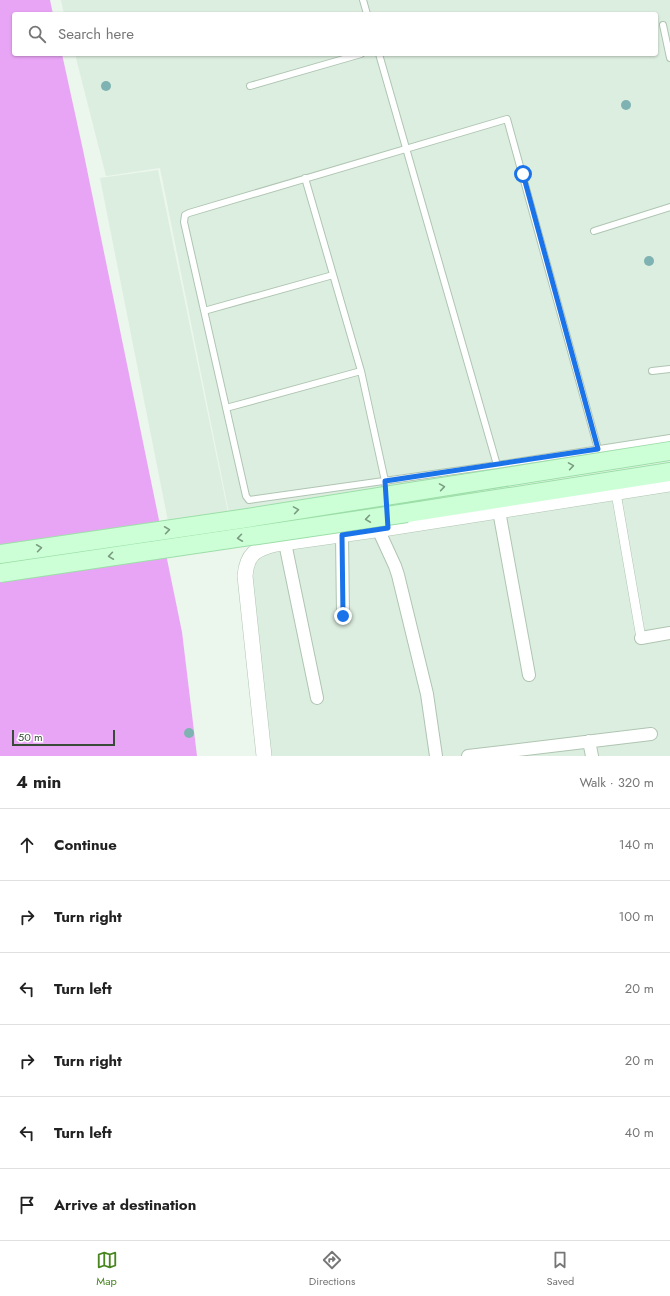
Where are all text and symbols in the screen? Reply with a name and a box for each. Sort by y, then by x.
search box [12,12,658,56]
icon: search [26,23,48,45]
text: Search here [58,23,134,45]
route start [514,165,532,183]
one-way arrow [568,462,574,471]
one-way arrow [439,483,445,492]
one-way arrow [293,506,299,515]
one-way arrow [365,514,371,523]
one-way arrow [164,526,170,535]
one-way arrow [236,533,243,542]
one-way arrow [36,544,42,553]
one-way arrow [108,551,114,560]
route end [334,607,352,625]
scale bar [12,728,115,747]
text: 50 m [18,729,43,745]
text: 4 min [16,770,61,794]
text: Walk · 320 m [579,773,654,792]
icon: ahead [16,834,38,856]
text: Continue [54,834,117,856]
text: 140 m [619,835,654,854]
icon: right [16,906,38,928]
text: Turn right [54,906,122,928]
text: 100 m [619,907,654,926]
icon: left [16,978,38,1000]
text: Turn left [54,978,112,1000]
text: 20 m [625,979,654,998]
icon: right [16,1050,38,1072]
text: Turn right [54,1050,122,1072]
text: 20 m [625,1051,654,1070]
icon: left [16,1122,38,1144]
text: Turn left [54,1122,112,1144]
text: 40 m [625,1123,654,1142]
icon: arrive [16,1194,38,1216]
text: Arrive at destination [54,1194,196,1216]
tab: Map [96,1249,118,1289]
tab: Directions [309,1249,355,1289]
tab: Saved [547,1249,574,1289]

